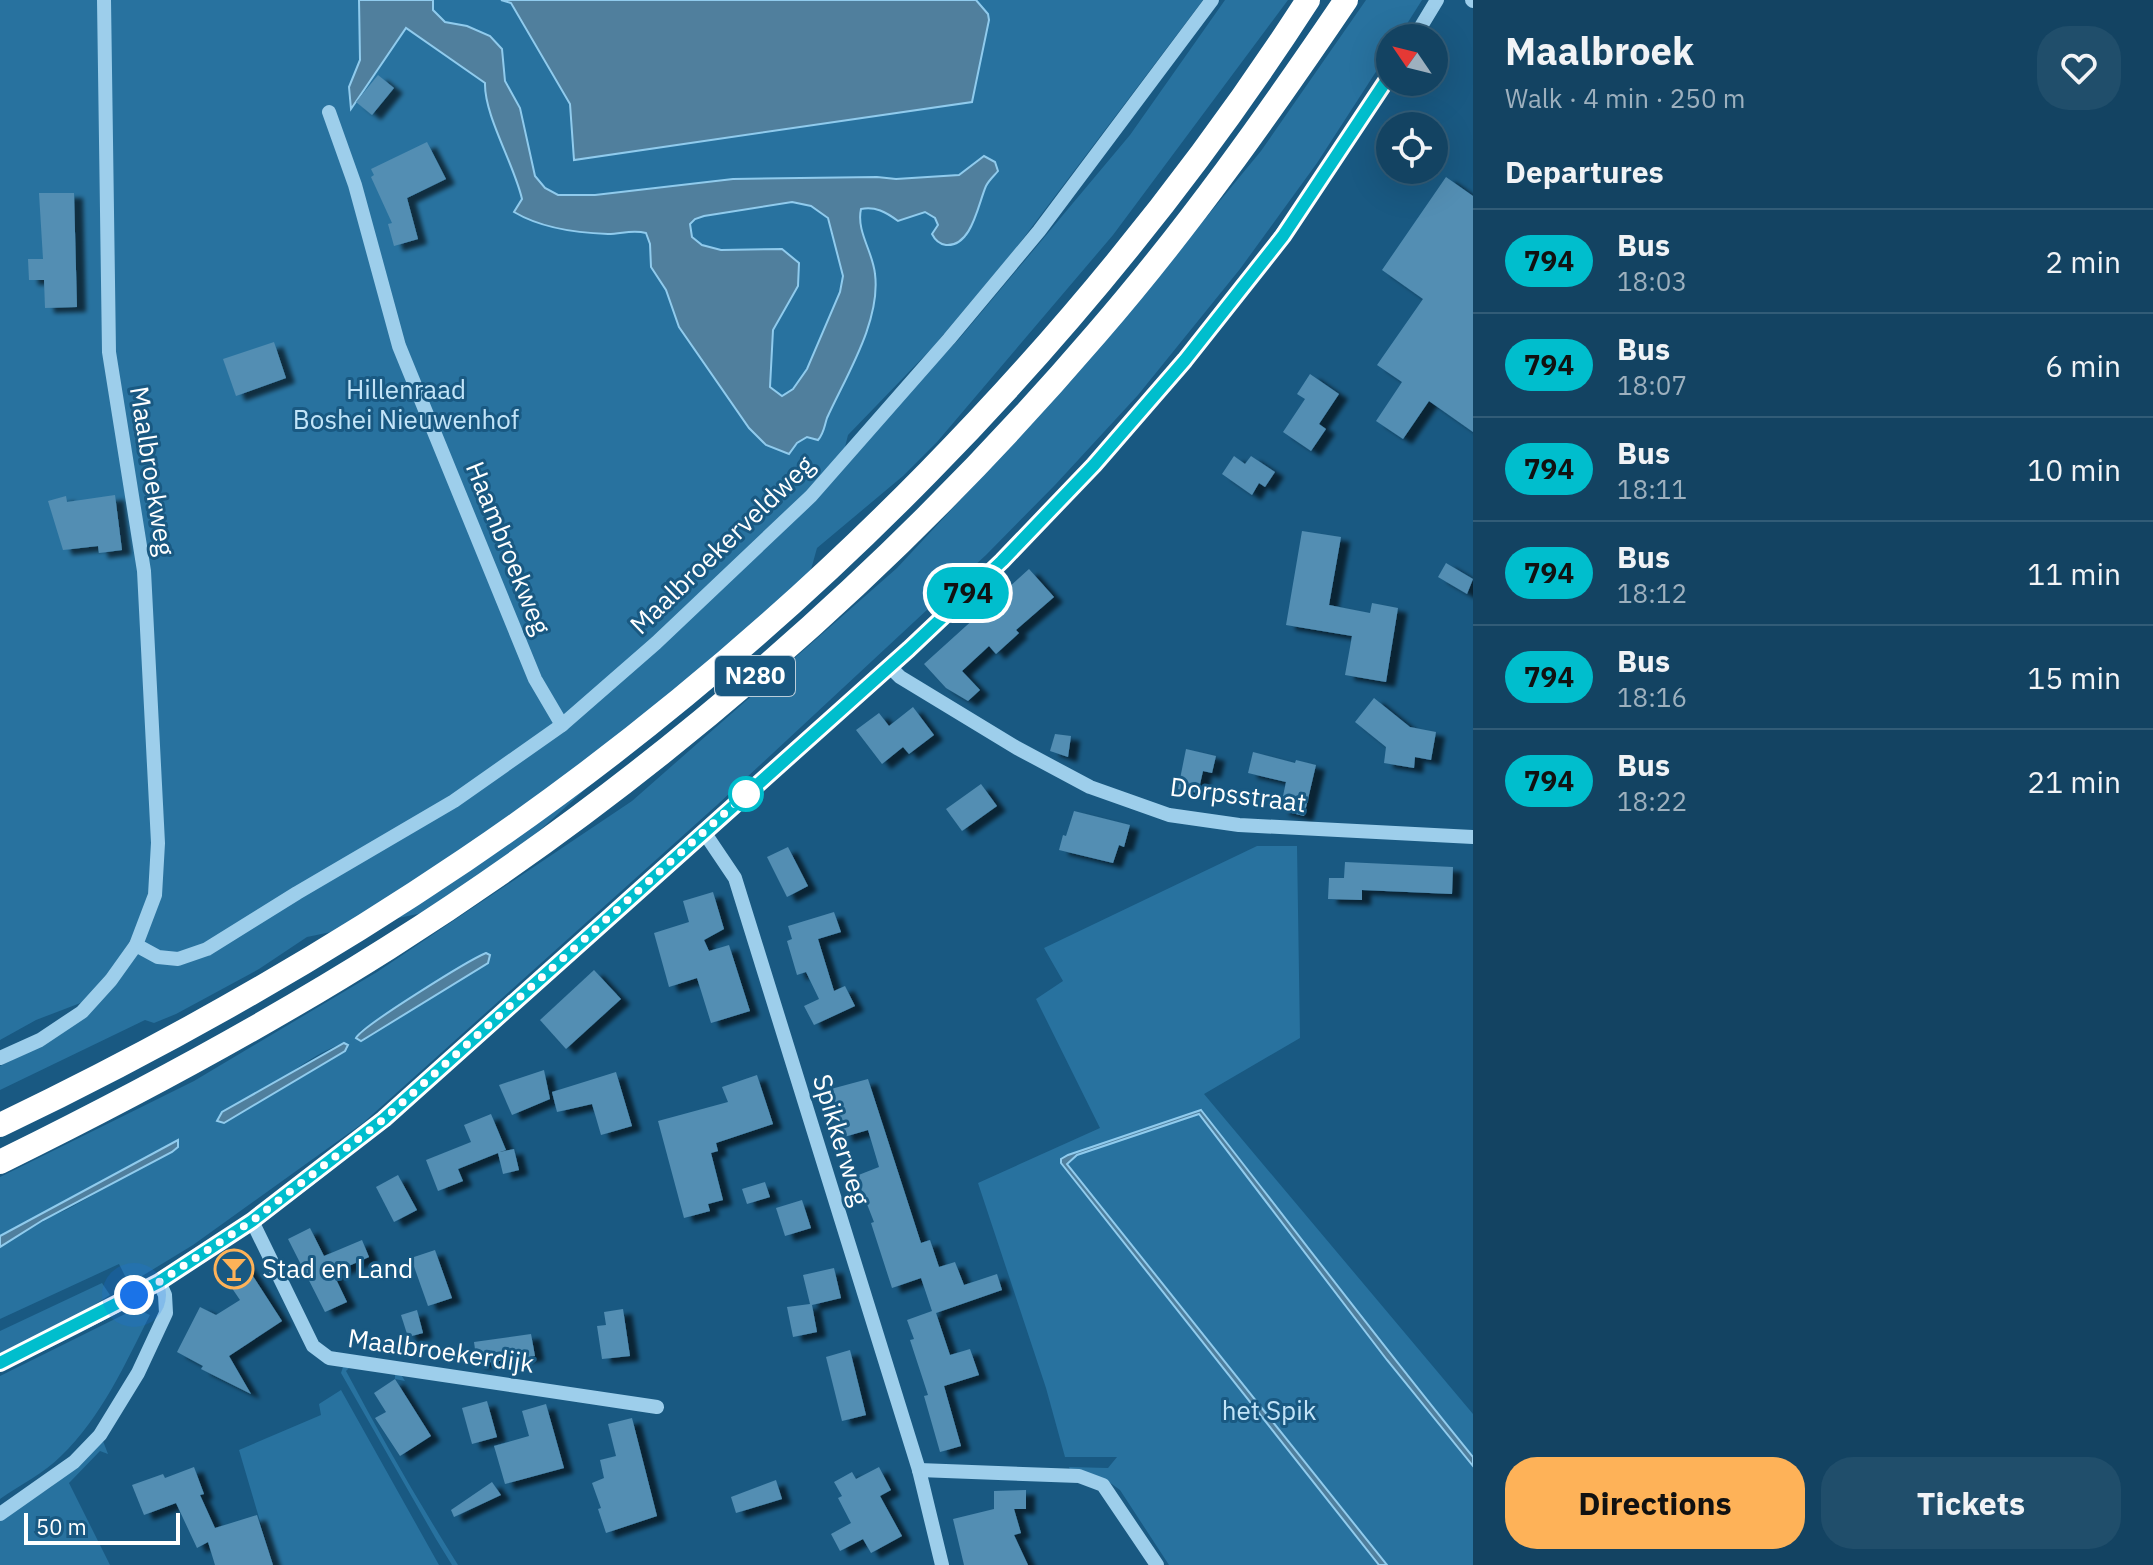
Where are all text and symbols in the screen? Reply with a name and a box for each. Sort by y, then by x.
north arrow [1376,24,1448,96]
map controls [1376,24,1448,184]
text: Maalbroek [1505,26,1694,75]
button: heart [2037,26,2121,110]
text: Walk · 4 min · 250 m [1505,81,1745,115]
button: locate [1376,112,1448,184]
text: Departures [1505,152,1664,191]
text: Bus [1617,225,1670,264]
text: 794 [1524,242,1574,279]
text: 2 min [2045,242,2121,281]
text: 18:03 [1617,264,1687,298]
text: Bus [1617,329,1670,368]
text: 794 [1524,346,1574,383]
text: 6 min [2045,346,2121,385]
text: 18:07 [1617,368,1687,402]
park label: Hillenraad Boshei Nieuwenhof [293,372,519,436]
street label: Maalbroekweg [123,384,183,558]
text: Bus [1617,433,1670,472]
street label: Maalbroekerveldweg [622,447,821,641]
text: 794 [1524,450,1574,487]
text: 10 min [2027,450,2121,489]
street label: Haambroekweg [459,456,559,639]
text: 18:11 [1617,472,1687,506]
text: Bus [1617,537,1670,576]
text: 794 [1524,554,1574,591]
text: 11 min [2027,554,2121,593]
line badge: 794 [922,567,1014,619]
text: 794 [943,574,993,611]
text: 18:12 [1617,576,1687,610]
text: Bus [1617,641,1670,680]
road number: N280 [715,656,795,696]
text: 794 [1524,658,1574,695]
text: 15 min [2027,658,2121,697]
text: 18:16 [1617,680,1687,714]
text: Bus [1617,745,1670,784]
text: 794 [1524,762,1574,799]
text: 21 min [2027,762,2121,801]
street label: Dorpsstraat [1168,769,1308,819]
unlabelled marker [729,777,763,811]
text: 18:22 [1617,784,1687,818]
street label: Spikkerweg [806,1070,878,1210]
bar icon: Stad en Land [213,1248,255,1290]
place label: Stad en Land [262,1251,413,1285]
your location [114,1275,154,1315]
street label: Maalbroekerdijk [346,1320,537,1380]
park label: het Spik [1222,1393,1317,1427]
button: Directions [1505,1457,1805,1549]
button: Tickets [1821,1457,2121,1549]
scale bar [24,1509,180,1545]
text: 50 m [36,1512,87,1541]

